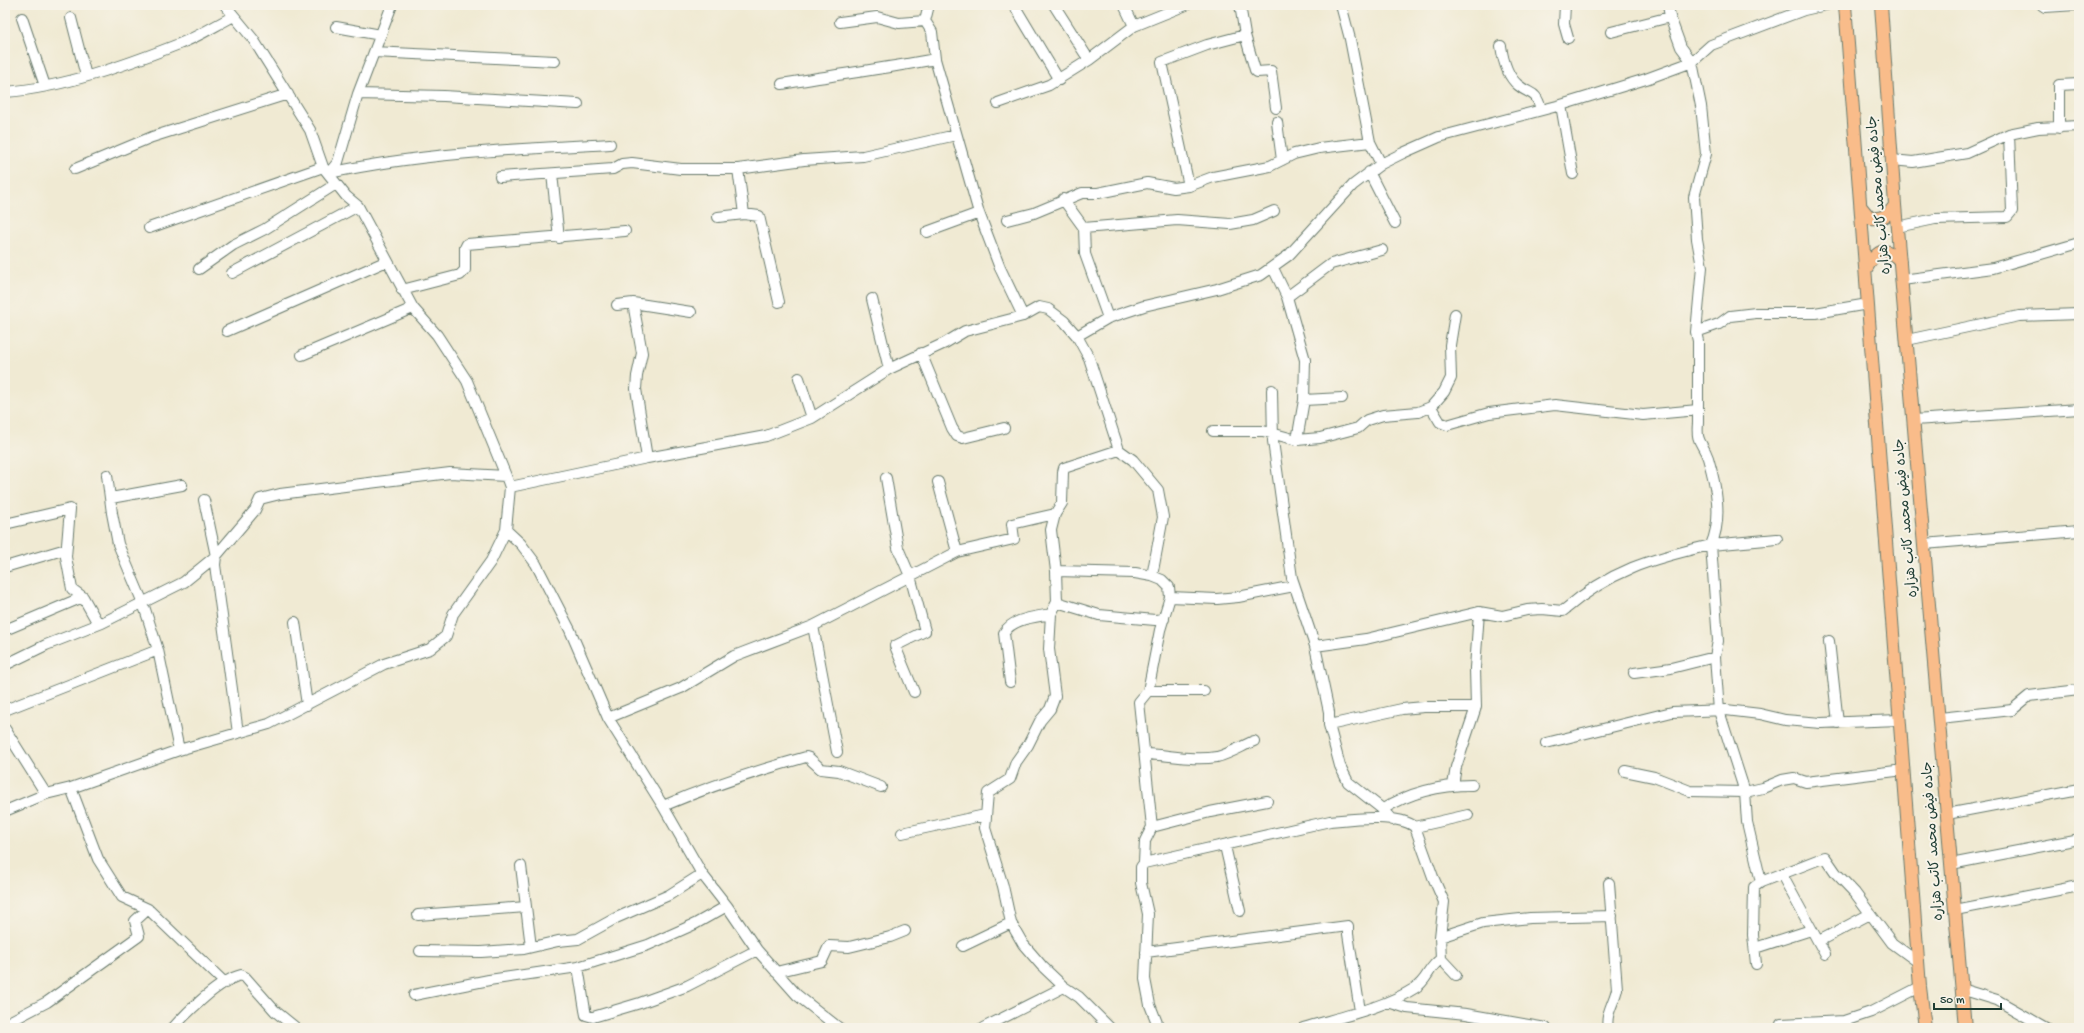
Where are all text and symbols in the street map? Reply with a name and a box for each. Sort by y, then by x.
street label: جاده فیض محمد کاتب هزاره [1865,115,1895,275]
street label: جاده فیض محمد کاتب هزاره [1892,438,1922,598]
street label: جاده فیض محمد کاتب هزاره [1920,761,1948,921]
scale bar [1934,985,2001,1011]
text: 50 m [1940,994,1965,1008]

